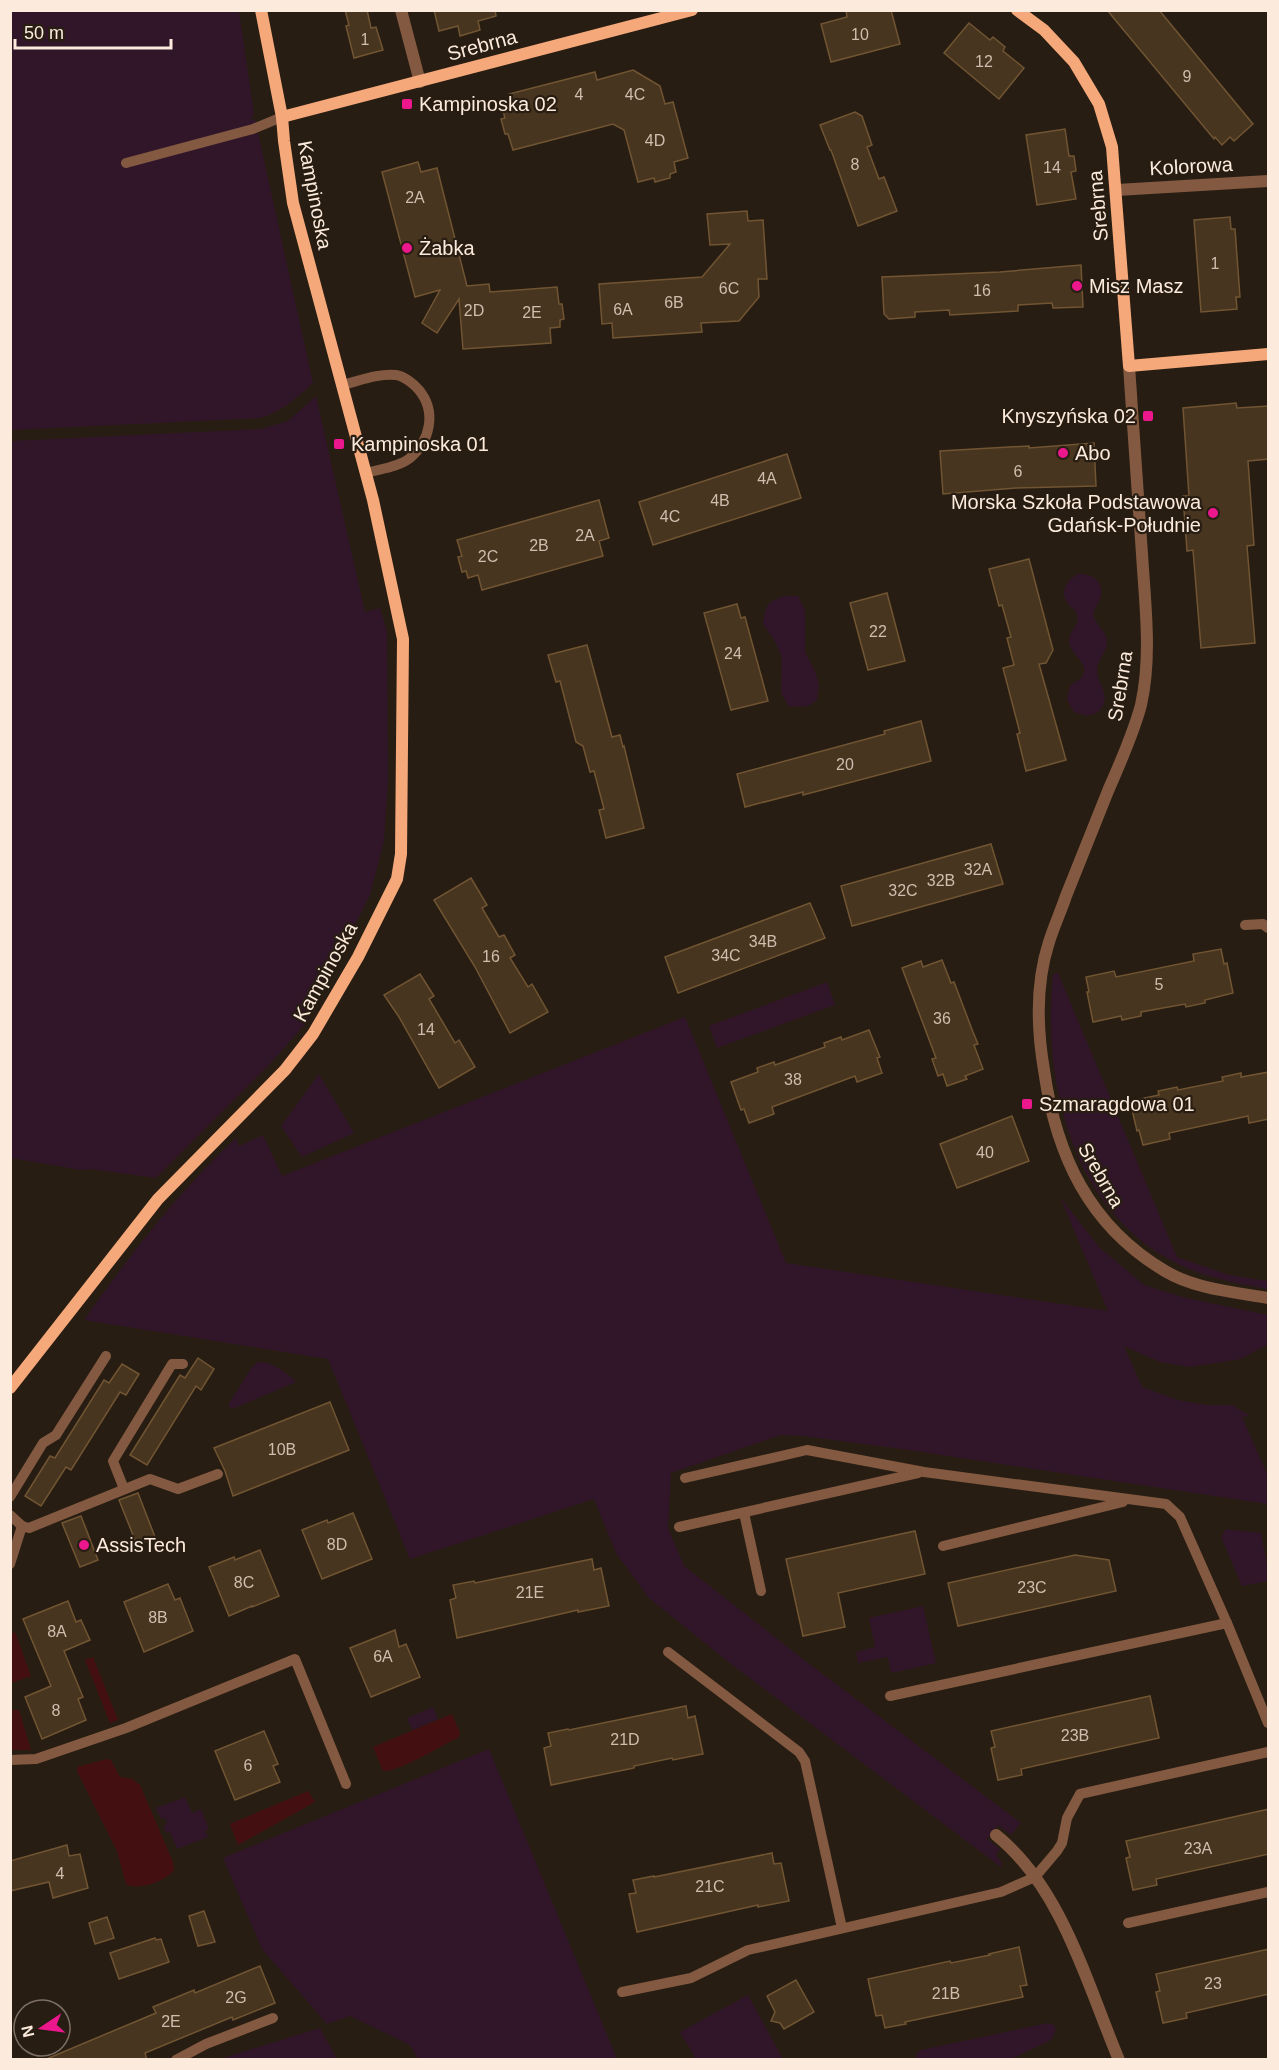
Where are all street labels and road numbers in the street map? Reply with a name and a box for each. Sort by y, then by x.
street label: Srebrna [445,25,520,65]
street label: Kampinoska [294,139,336,252]
street label: Kolorowa [1149,153,1234,179]
street label: Srebrna [1084,169,1112,242]
street label: Srebrna [1104,648,1137,723]
street label: Kampinoska [289,918,362,1025]
street label: Srebrna [1074,1139,1129,1212]

